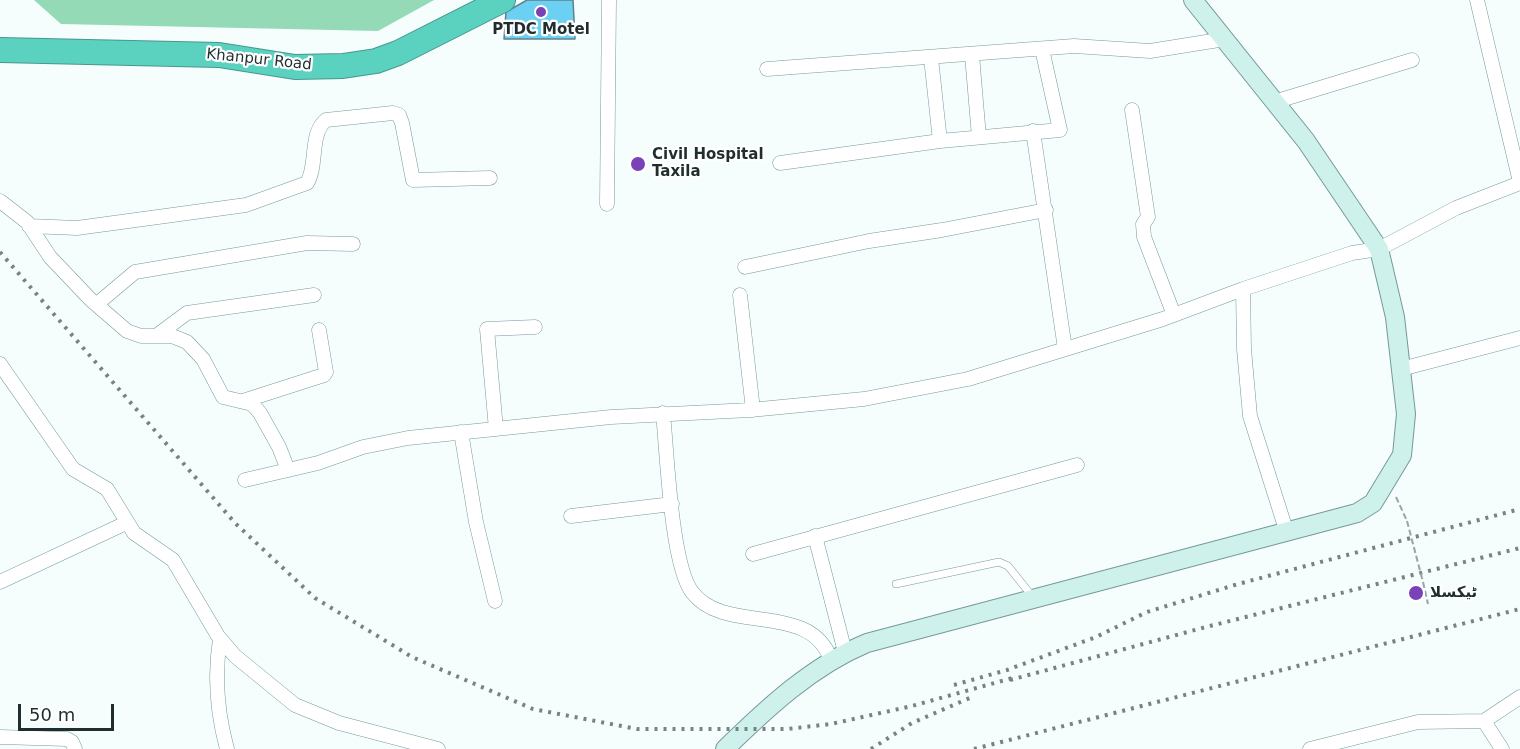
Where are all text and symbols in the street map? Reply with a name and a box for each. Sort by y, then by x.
marker: PTDC Motel [534,5,548,19]
place label: PTDC Motel [492,21,590,39]
street label: Khanpur Road [206,46,312,74]
place label: Civil Hospital Taxila [652,146,764,181]
marker: Civil Hospital Taxila [629,155,647,173]
marker: ٹیکسلا [1407,584,1425,602]
place label: ٹیکسلا [1430,584,1477,602]
scale bar [21,692,117,730]
text: 50 m [29,704,75,725]

